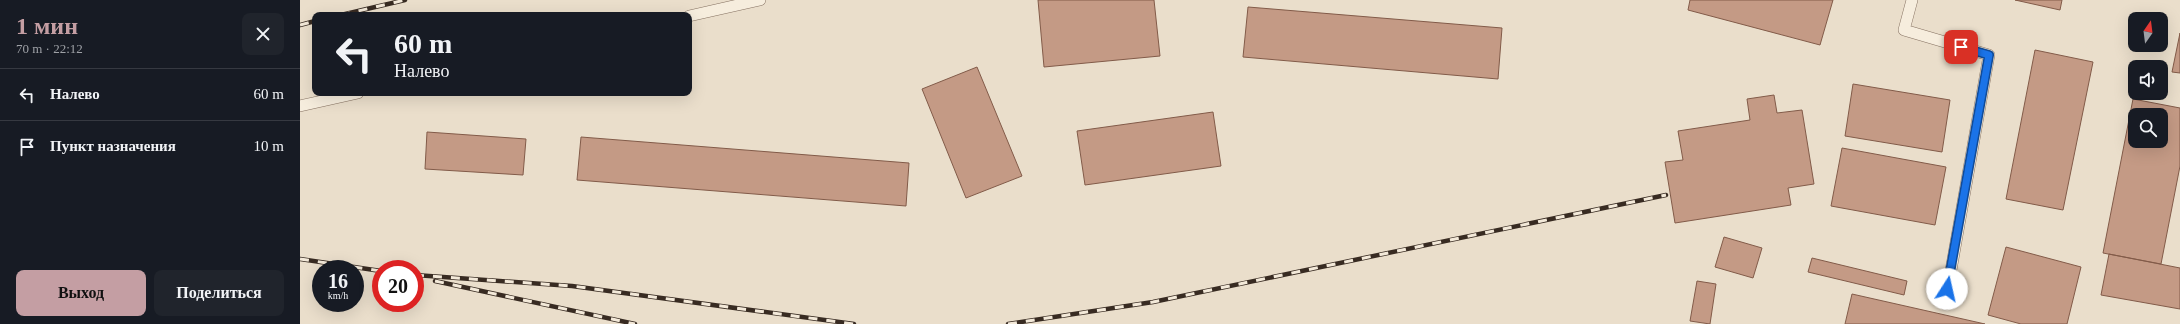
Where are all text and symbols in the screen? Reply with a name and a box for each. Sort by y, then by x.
north arrow [2128,12,2168,52]
map controls [2128,12,2168,148]
text: 1 мин [16,13,78,39]
button: close [242,13,284,55]
icon: left [328,28,380,80]
text: 60 m [394,28,452,59]
pin [1944,30,1978,64]
icon: arrive [1950,36,1972,58]
text: 70 m · 22:12 [16,41,83,56]
button: sound [2128,60,2168,100]
text: Налево [394,61,450,81]
icon: left [16,84,38,106]
text: Налево [50,86,100,102]
text: 60 m [254,86,284,102]
button: search [2128,108,2168,148]
icon: arrive [16,136,38,158]
text: Пункт назначения [50,138,176,154]
text: 10 m [254,138,284,154]
speed limit sign: 20 [372,260,424,312]
position arrow [1926,268,1968,310]
button: Выход [16,270,146,316]
button: Поделиться [154,270,284,316]
text: 16 [328,270,348,292]
text: km/h [328,290,348,301]

